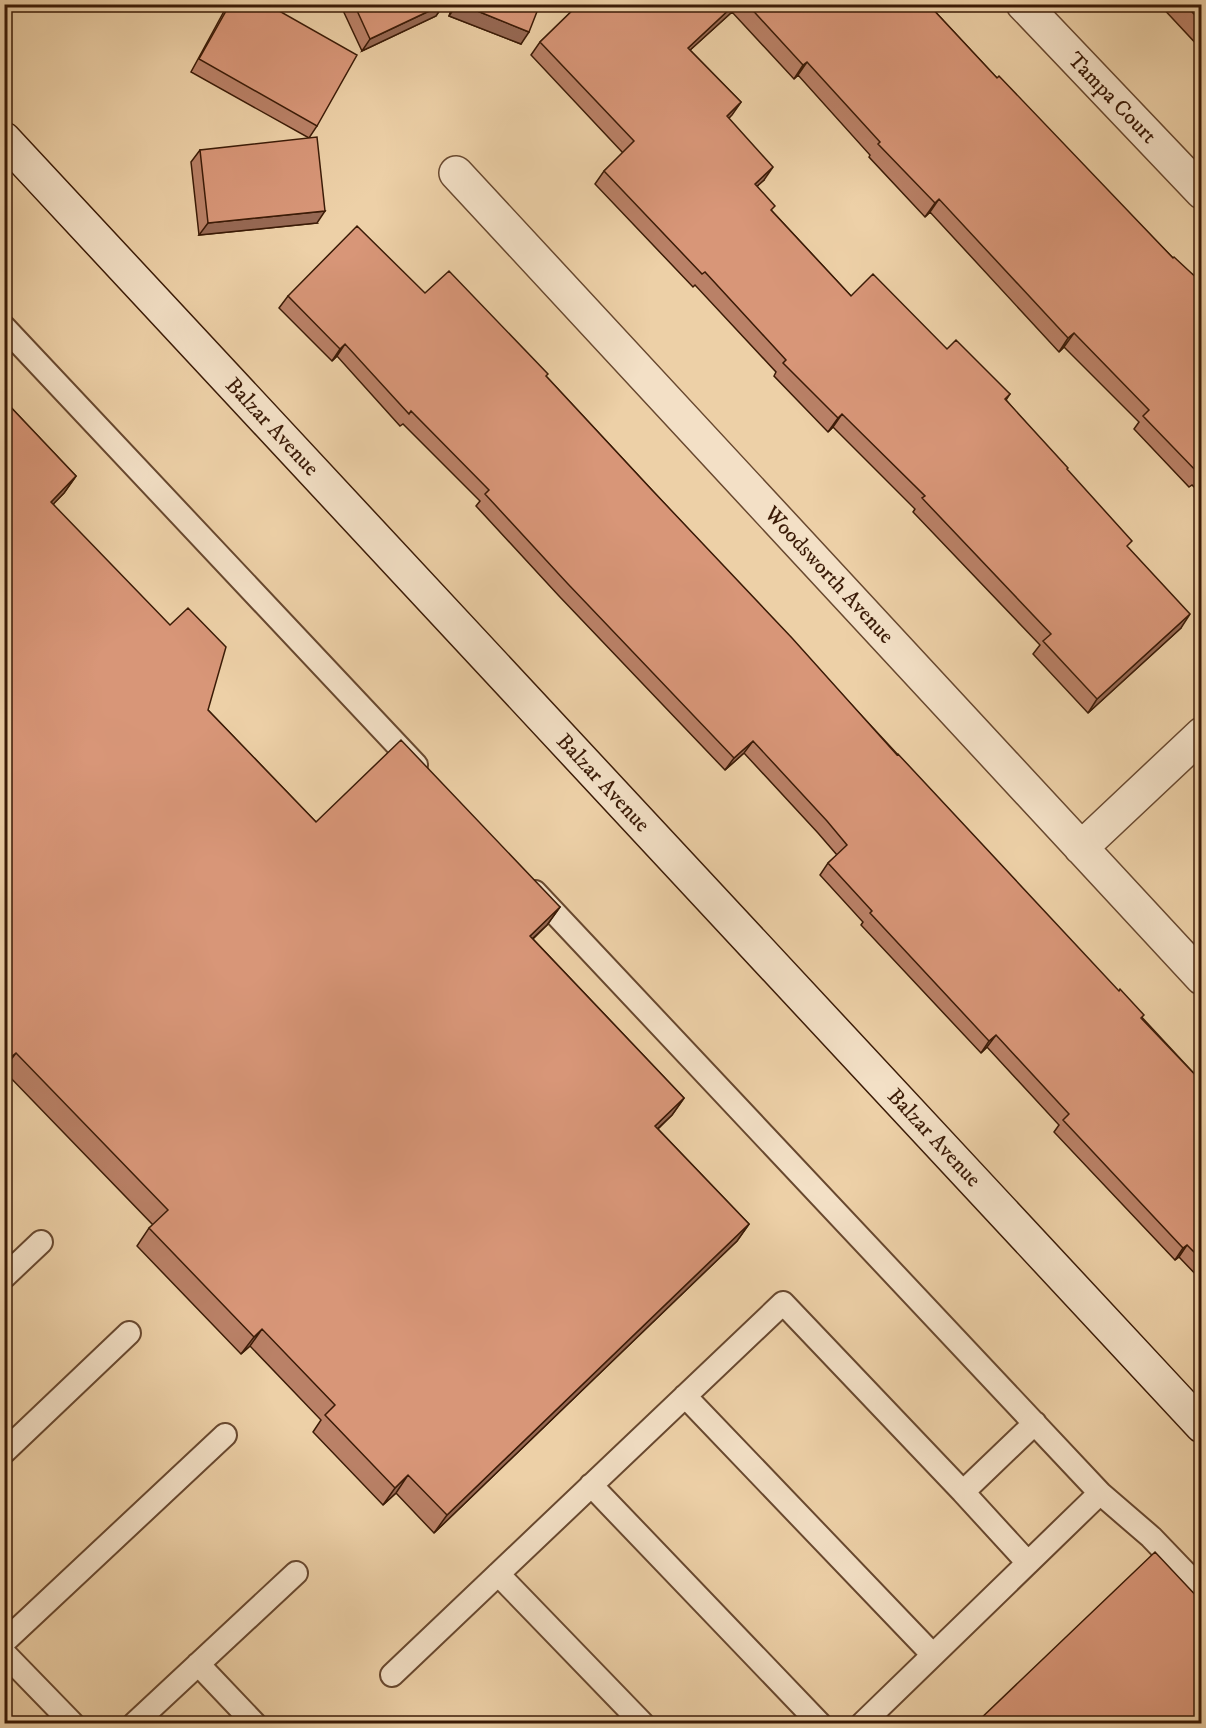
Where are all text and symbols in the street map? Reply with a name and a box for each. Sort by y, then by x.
street label: Tampa Court [1062,47,1162,149]
street label: Balzar Avenue [219,372,325,482]
street label: Woodsworth Avenue [758,500,900,649]
street label: Balzar Avenue [550,728,656,838]
street label: Balzar Avenue [881,1083,987,1193]

